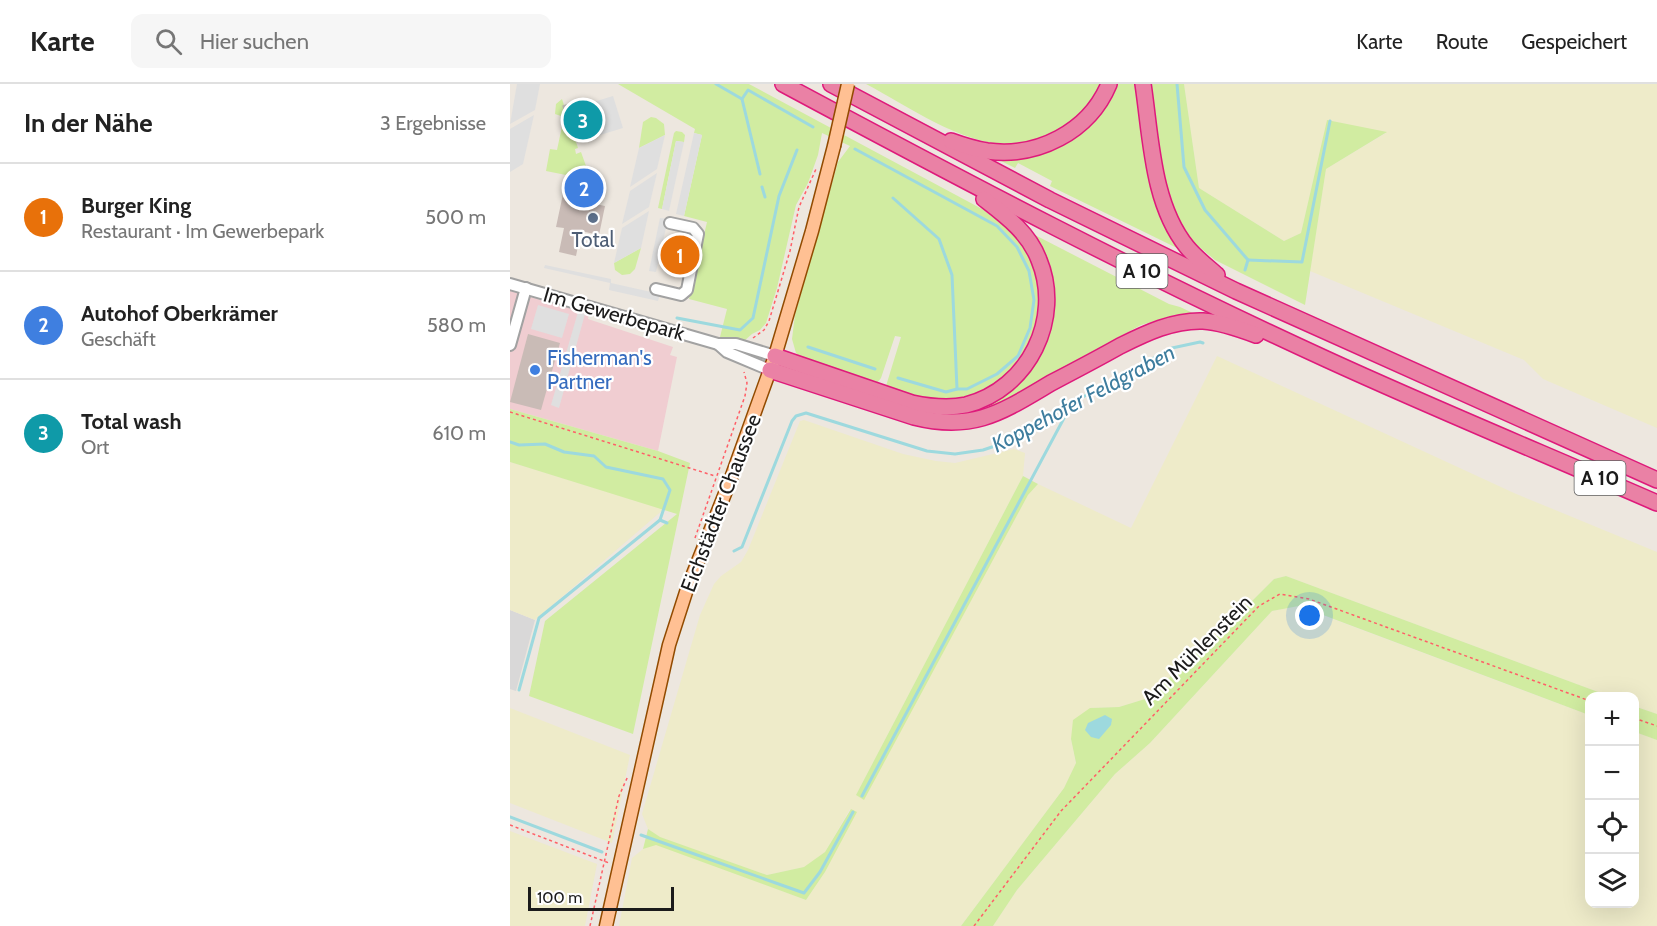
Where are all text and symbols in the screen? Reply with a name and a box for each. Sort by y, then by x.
search box [131,14,551,68]
text: Karte [30,24,95,58]
icon: search [152,25,185,58]
text: Hier suchen [200,28,309,55]
text: Karte [1356,29,1403,54]
text: Route [1436,29,1488,54]
text: Gespeichert [1521,29,1627,54]
pin: 3 [564,98,602,142]
text: In der Nähe [24,107,153,139]
text: 3 Ergebnisse [380,111,486,135]
pin: 2 [564,166,604,210]
text: Burger King [81,192,191,219]
text: 1 [40,205,47,229]
text: 500 m [425,205,486,229]
marker: Total [586,211,600,225]
text: Restaurant · Im Gewerbepark [81,219,324,243]
place label: Total [571,227,615,252]
pin: 1 [660,232,700,278]
road number: A 10 [1116,254,1168,288]
street label: Im Gewerbepark [541,281,688,346]
text: Autohof Oberkrämer [81,300,278,327]
text: 2 [38,313,49,337]
text: 580 m [427,313,486,337]
text: Geschäft [81,327,156,351]
water label: Koppehofer Feldgraben [987,339,1180,458]
place label: Fisherman's Partner [547,345,652,394]
marker: Fisherman's Partner [528,363,542,377]
text: Total wash [81,408,182,435]
street label: Eichstädter Chaussee [675,410,766,595]
text: 3 [38,421,49,445]
text: 610 m [432,421,486,445]
text: Ort [81,435,109,459]
road number: A 10 [1574,461,1626,495]
street label: Am Mühlenstein [1136,589,1257,710]
your location [1295,601,1324,630]
map controls [1585,692,1639,908]
button: + [1585,692,1639,746]
button: − [1585,746,1639,800]
button: locate [1585,800,1639,854]
button: layers [1585,854,1639,908]
scale bar [528,884,674,912]
text: 100 m [537,888,582,907]

